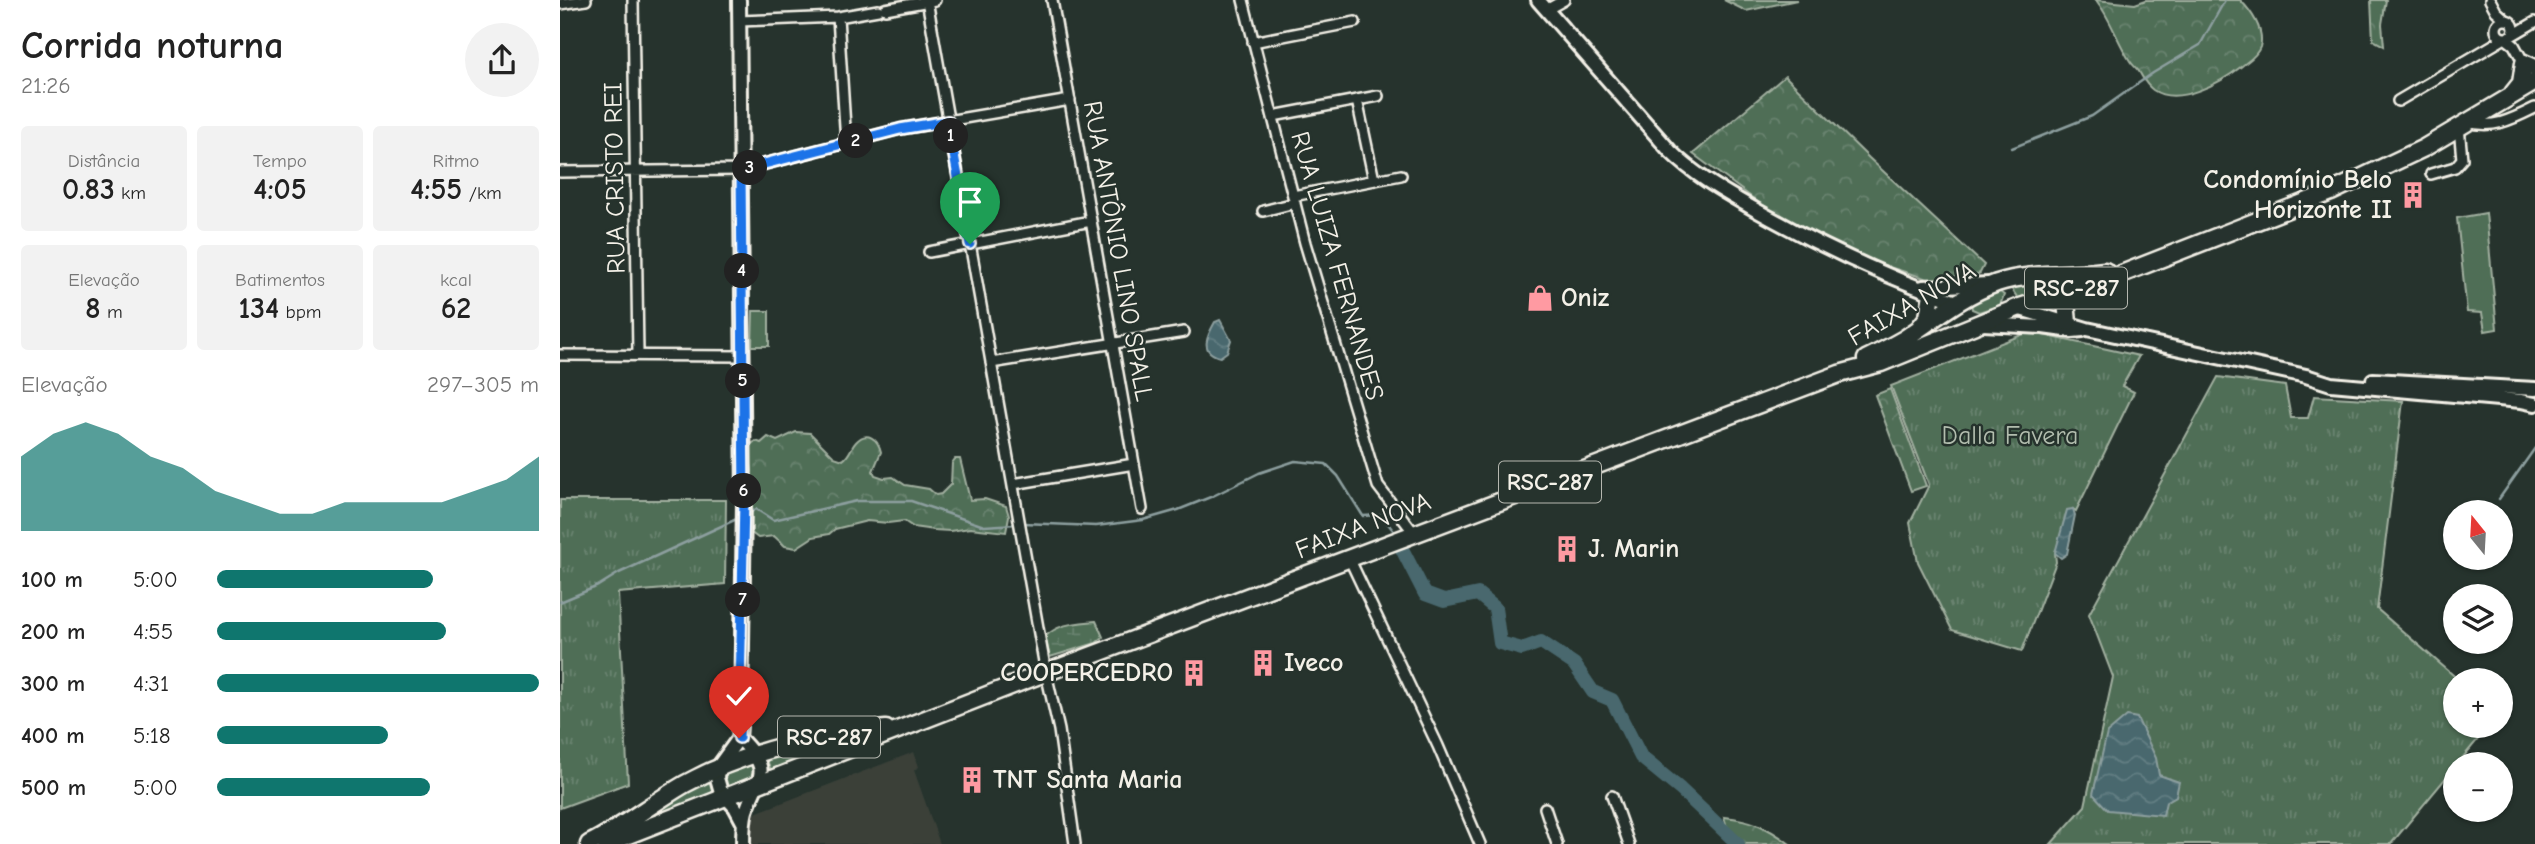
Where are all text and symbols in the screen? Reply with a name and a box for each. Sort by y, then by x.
button: share [465,23,539,97]
text: Corrida noturna [21,24,284,68]
text: 21:26 [21,72,71,99]
street label: RUA CRISTO REI [598,82,632,274]
street label: RUA ANTÔNIO LINO SPALL [1077,98,1160,404]
pin: 1 [934,118,968,154]
pin: 2 [838,124,874,158]
text: 1 [947,124,954,146]
street label: RUA LUIZA FERNANDES [1284,128,1390,404]
text: 2 [851,129,860,151]
text: Distância [68,150,140,172]
text: Tempo [253,150,307,172]
text: Ritmo [433,150,479,172]
pin: 3 [732,150,768,186]
text: 3 [745,156,754,178]
place label: Condomínio Belo Horizonte II [2203,165,2392,225]
text: 0.83 [62,172,115,207]
text: 4:05 [253,172,307,207]
text: 4:55 [410,172,462,207]
pin [940,172,1000,244]
building icon: Condomínio Belo Horizonte II [2398,180,2428,210]
text: km [115,182,146,204]
text: /km [462,182,502,204]
icon: arrive [951,183,989,221]
pin: 4 [724,254,760,288]
street label: FAIXA NOVA [1843,255,1981,353]
text: 4 [737,259,746,281]
road number: RSC-287 [2025,268,2127,309]
text: Elevação [68,269,140,291]
text: Batimentos [235,269,325,291]
text: kcal [440,269,472,291]
shop icon: Oniz [1525,283,1555,313]
place label: Oniz [1561,283,1609,313]
text: 8 [85,291,101,326]
text: 134 [239,291,279,326]
text: 62 [441,291,471,326]
text: m [101,301,123,323]
text: bpm [279,301,321,323]
pin: 5 [726,364,760,398]
text: 5 [737,369,748,391]
text: Elevação [21,371,108,398]
text: 297–305 m [427,371,539,398]
park label: Dalla Favera [1942,421,2078,451]
road number: RSC-287 [1499,462,1601,503]
pin: 6 [726,474,762,508]
text: 6 [739,479,748,501]
street label: FAIXA NOVA [1291,486,1435,566]
north arrow [2443,500,2513,570]
map controls [2443,500,2513,822]
building icon: J. Marin [1552,534,1582,564]
place label: J. Marin [1588,534,1679,564]
text: 100 m [21,566,83,593]
text: 5:00 [133,566,178,593]
pin: 7 [726,582,760,618]
button: layers [2443,584,2513,654]
text: 7 [738,588,747,610]
text: 200 m [21,618,85,645]
text: 4:55 [133,618,173,645]
building icon: Iveco [1248,648,1278,678]
place label: Iveco [1284,648,1344,678]
place label: COOPERCEDRO [1000,658,1173,688]
building icon: COOPERCEDRO [1179,658,1209,688]
pin [709,666,769,738]
button: + [2443,668,2513,738]
text: 300 m [21,670,85,697]
text: 4:31 [133,670,169,697]
icon: check [720,677,758,715]
road number: RSC-287 [778,716,880,758]
text: 400 m [21,722,85,749]
text: 5:18 [133,722,171,749]
button: − [2443,752,2513,822]
building icon: TNT Santa Maria [957,765,987,795]
place label: TNT Santa Maria [993,765,1183,795]
text: 500 m [21,774,86,801]
text: 5:00 [133,774,178,801]

